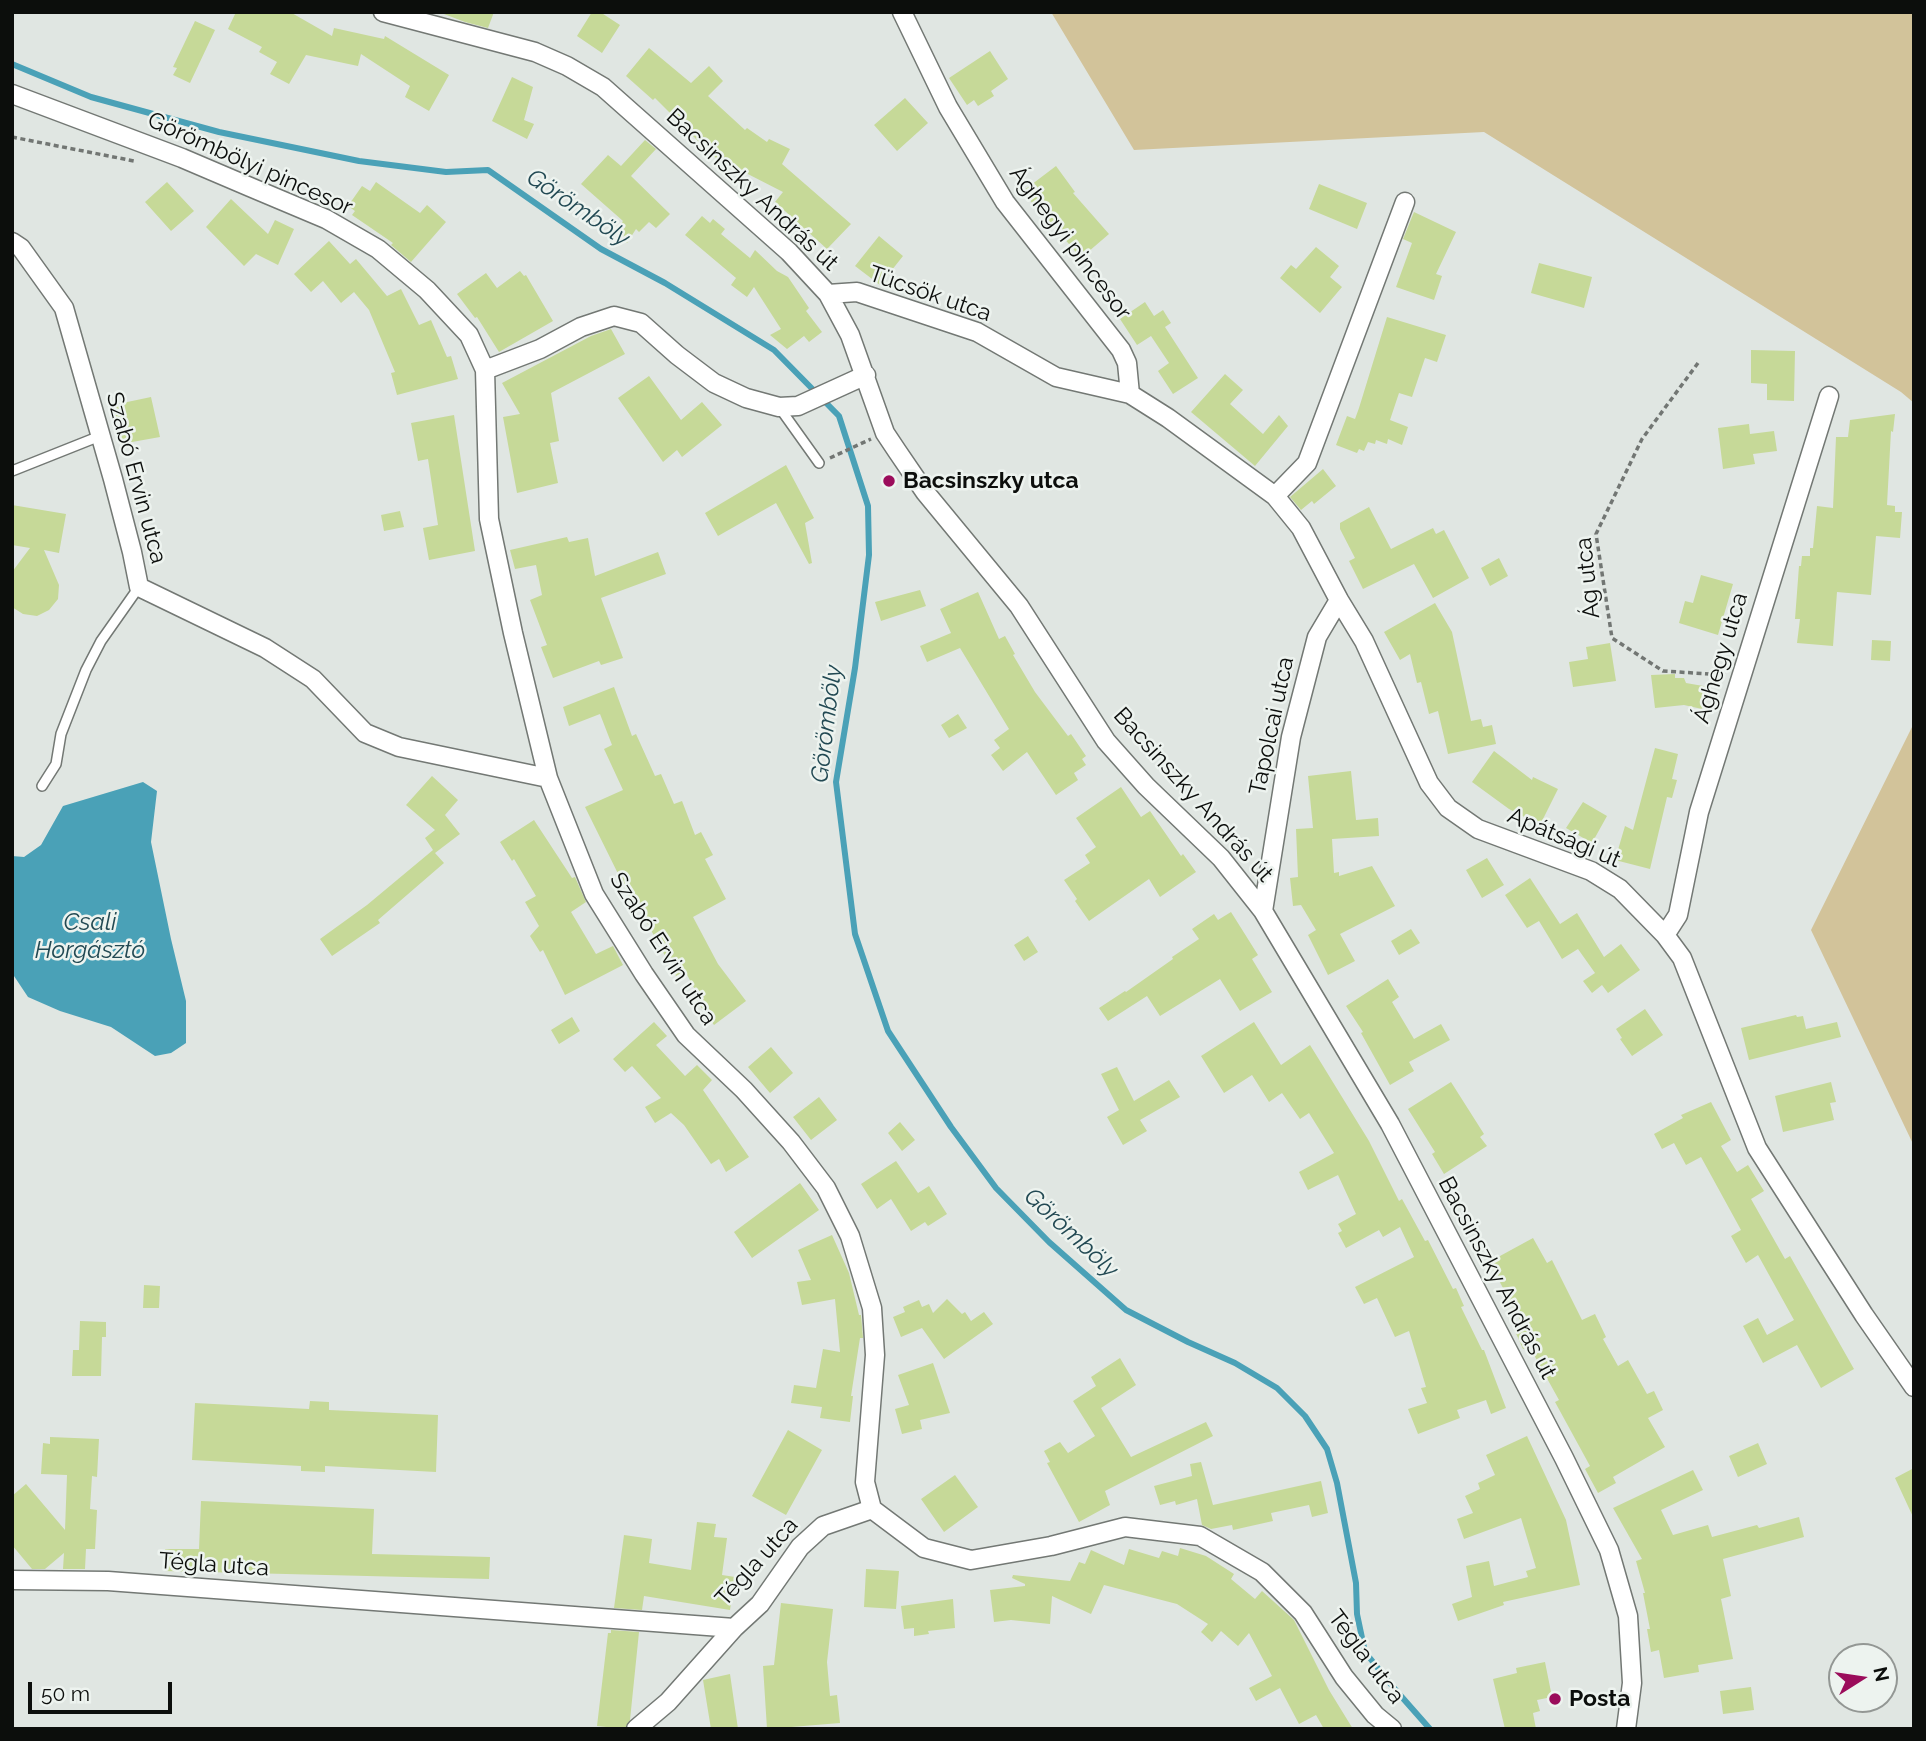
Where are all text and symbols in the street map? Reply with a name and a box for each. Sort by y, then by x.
street label: Bacsinszky András út [660,103,844,277]
street label: Görömbölyi pincesor [143,106,357,222]
street label: Ághegyi pincesor [1003,161,1137,325]
water label: Görömböly [521,163,635,253]
street label: Tücsök utca [865,260,995,328]
street label: Szabó Ervin utca [100,389,172,567]
place label: Bacsinszky utca [903,467,1079,495]
marker: Bacsinszky utca [881,473,897,489]
street label: Ág utca [1570,536,1606,620]
street label: Ághegy utca [1688,589,1754,727]
street label: Tapolcai utca [1244,654,1300,798]
water label: Görömböly [805,664,849,784]
street label: Bacsinszky András út [1107,702,1279,888]
street label: Apátsági út [1503,802,1625,874]
street label: Szabó Ervin utca [603,868,723,1030]
water label: Csali Horgásztó [35,909,145,965]
street label: Bacsinszky András út [1432,1172,1562,1384]
water label: Görömböly [1018,1182,1124,1284]
street label: Tégla utca [710,1512,804,1612]
street label: Tégla utca [158,1547,270,1583]
street label: Tégla utca [1322,1605,1410,1709]
north arrow [1828,1643,1898,1713]
text: N [1869,1665,1894,1683]
scale bar [32,1668,175,1712]
text: 50 m [41,1681,90,1706]
place label: Posta [1569,1685,1630,1713]
marker: Posta [1547,1691,1563,1707]

